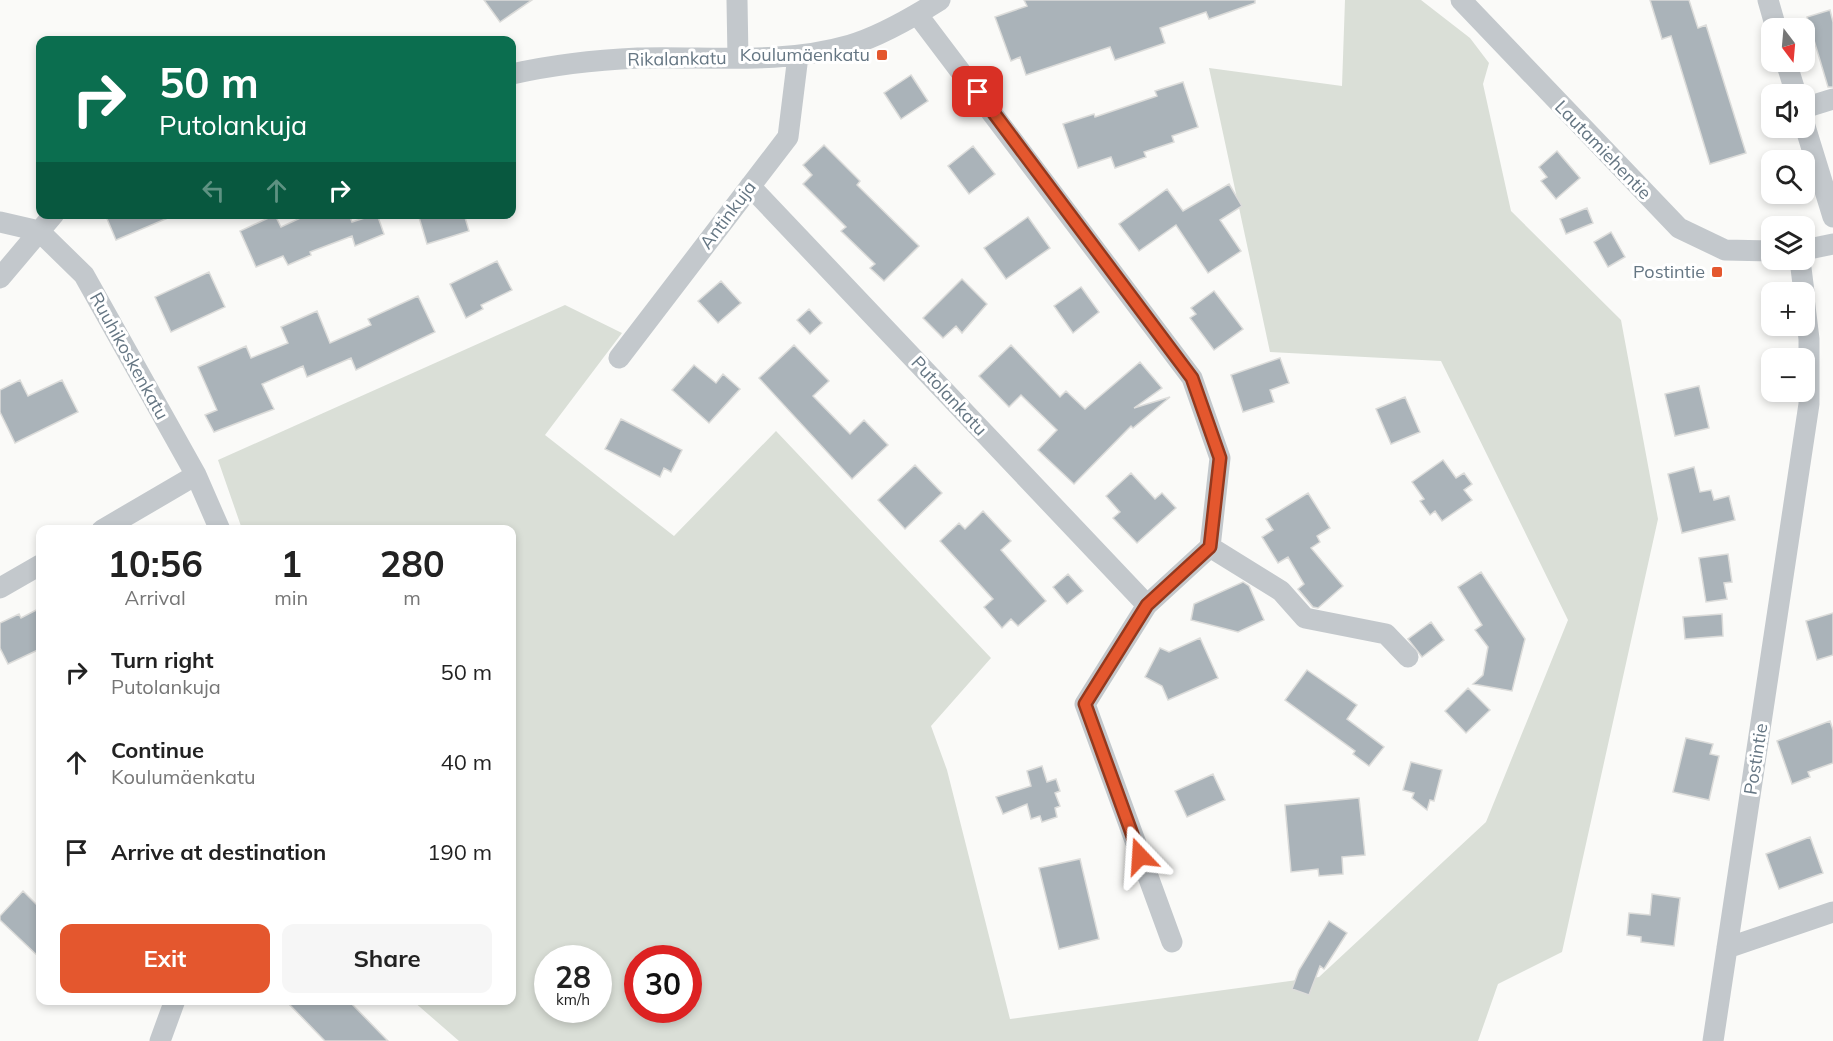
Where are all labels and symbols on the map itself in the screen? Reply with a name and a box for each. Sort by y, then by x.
north arrow [1761,18,1815,72]
place label: Koulumäenkatu [740,43,870,66]
street label: Rikalankatu [627,46,727,71]
marker: Koulumäenkatu [875,48,889,62]
pin [952,66,1003,117]
street label: Lautamiehentie [1550,95,1657,204]
street label: Antinkuja [694,176,761,253]
place label: Postintie [1633,260,1705,283]
marker: Postintie [1710,265,1724,279]
street label: Ruuhikoskenkatu [85,288,174,424]
street label: Putolankatu [907,351,992,440]
street label: Postintie [1739,722,1772,796]
position arrow [1108,824,1172,888]
speed limit sign: 30 [624,945,702,1023]

